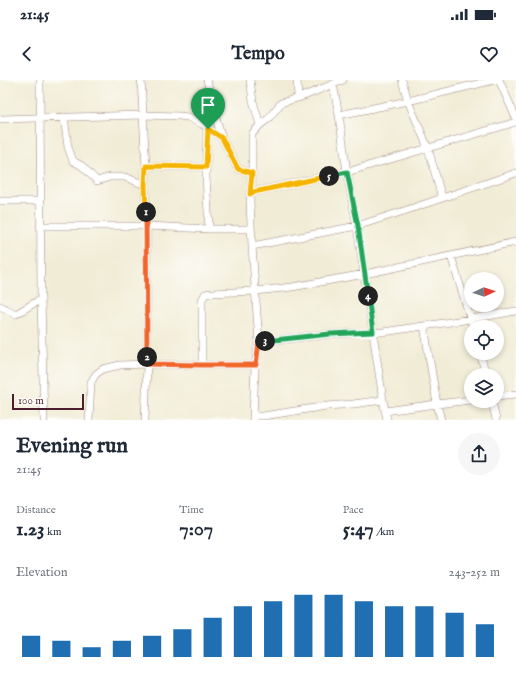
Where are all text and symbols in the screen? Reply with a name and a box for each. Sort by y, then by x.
text: 21:45 [20,5,49,24]
icon: back [16,43,38,65]
text: Tempo [231,43,285,66]
icon: heart [478,43,500,65]
pin [191,88,225,129]
icon: arrive [197,94,219,116]
pin: 5 [319,166,339,186]
text: 5 [327,169,331,183]
pin: 1 [136,202,156,222]
text: 1 [144,205,148,219]
north arrow [464,272,504,312]
map controls [464,272,504,408]
pin: 4 [358,286,378,306]
text: 4 [365,289,371,303]
button: locate [464,320,504,360]
pin: 3 [255,331,275,351]
text: 3 [263,334,267,348]
pin: 2 [137,347,157,367]
text: 2 [144,350,150,364]
button: layers [464,368,504,408]
scale bar [12,392,84,411]
text: 100 m [18,394,44,408]
text: Evening run [16,432,128,460]
button: share [458,433,500,475]
text: 21:45 [16,461,41,478]
text: Distance [16,503,56,517]
text: Time [179,503,204,517]
text: Pace [343,503,363,517]
text: 1.23 [16,517,45,542]
text: 7:07 [179,517,213,542]
text: 5:47 [343,517,374,542]
text: km [45,525,61,539]
text: /km [374,525,394,539]
text: Elevation [16,564,68,581]
text: 243–252 m [449,564,500,581]

